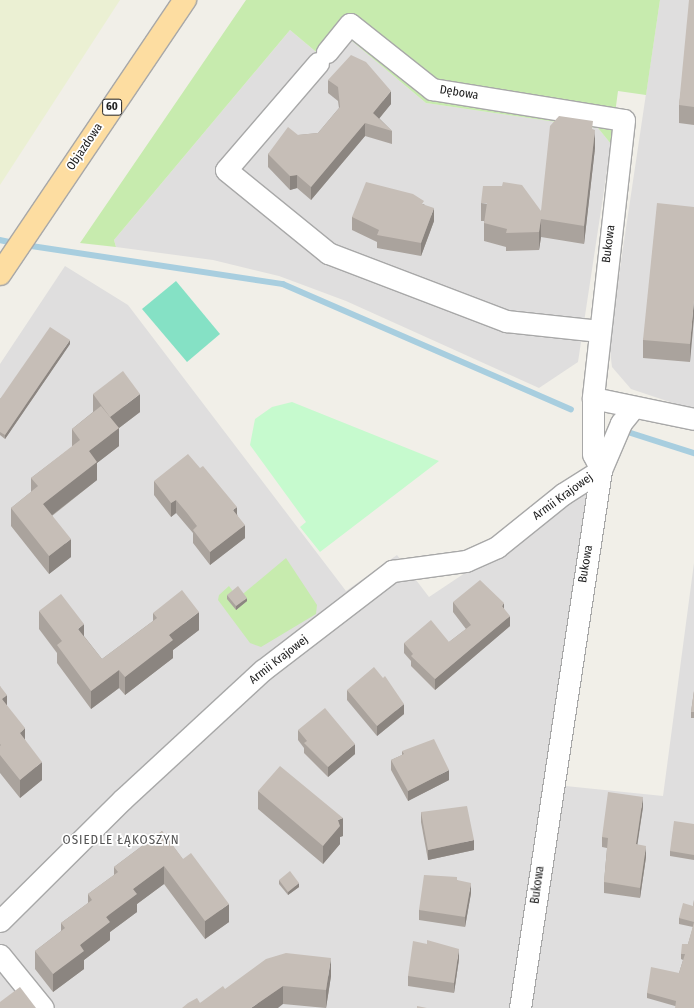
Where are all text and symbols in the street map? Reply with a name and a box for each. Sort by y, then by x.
street label: Dębowa [439,83,479,103]
road number: 60 [102,98,122,116]
street label: Objazdowa [64,121,106,173]
street label: Bukowa [600,224,618,264]
street label: Armii Krajowej [530,470,596,524]
street label: Bukowa [576,544,596,584]
street label: Armii Krajowej [247,633,311,687]
district label: OSIEDLE ŁĄKOSZYN [62,832,180,848]
street label: Bukowa [528,865,548,905]

